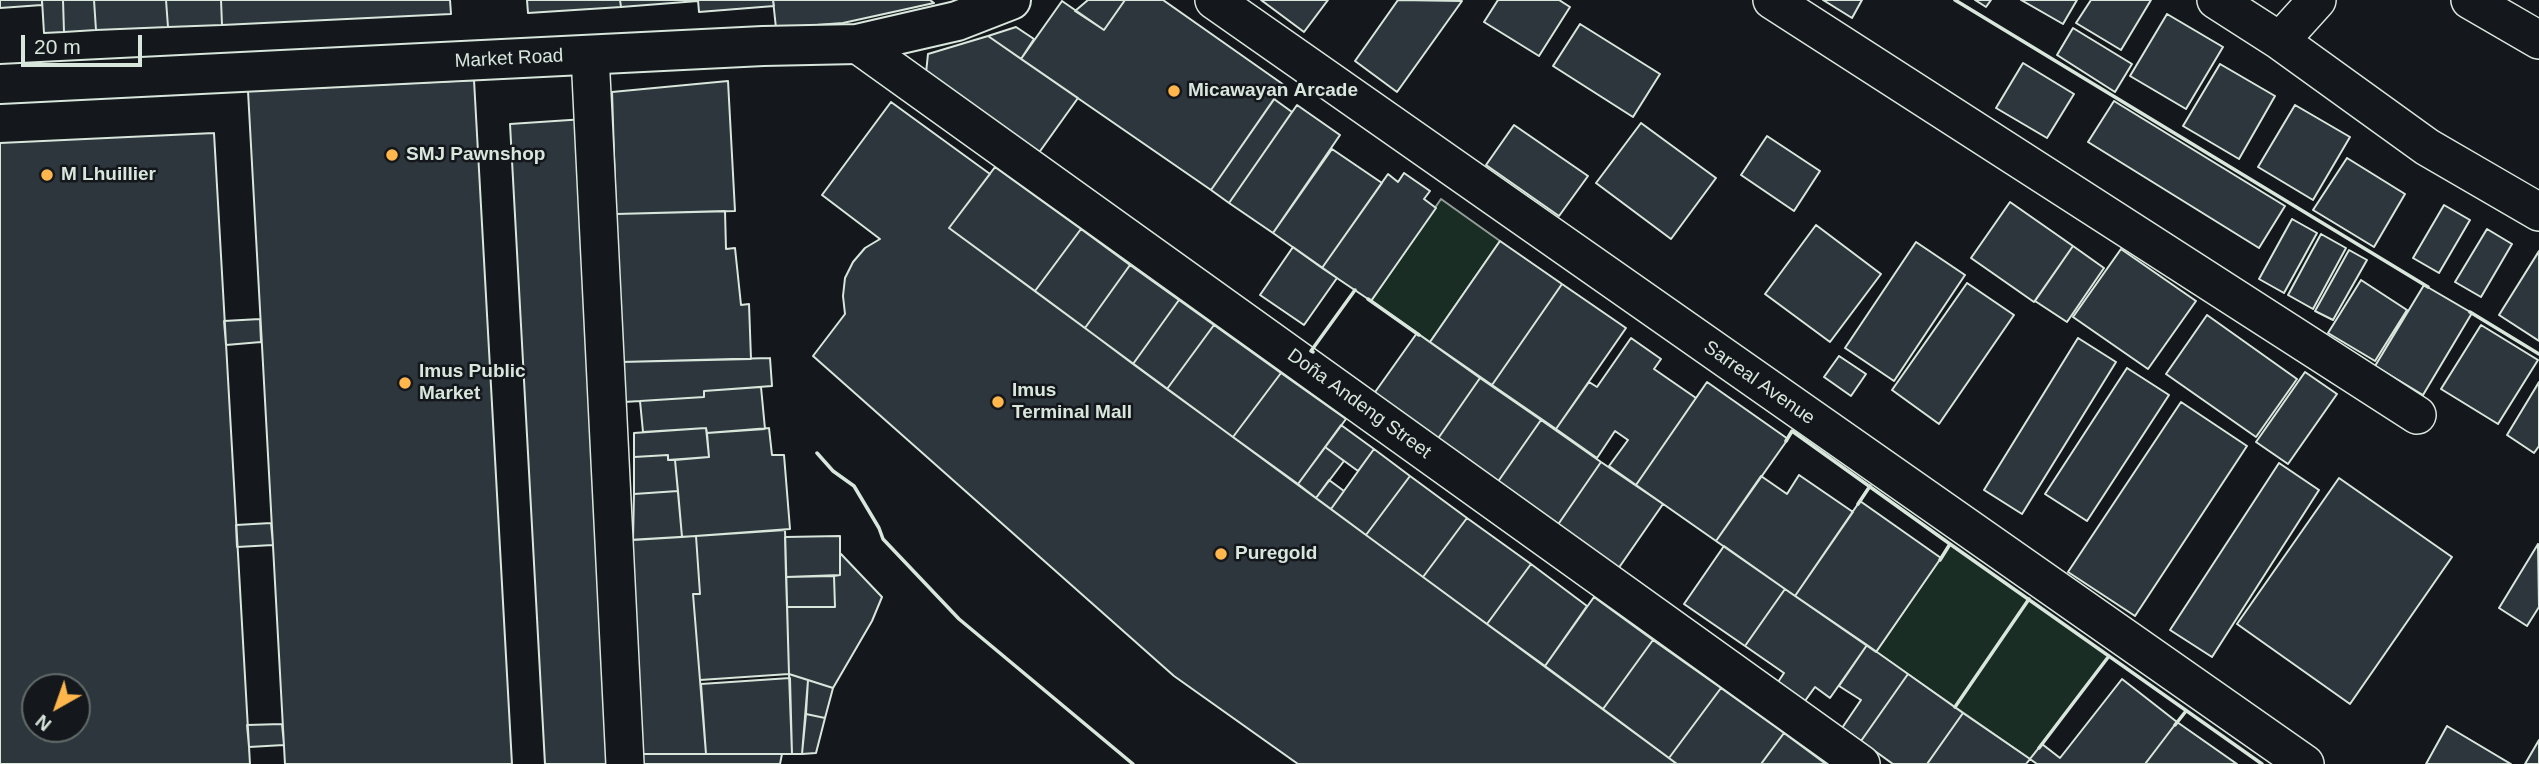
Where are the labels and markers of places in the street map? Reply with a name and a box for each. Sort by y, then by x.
place label: Micawayan Arcade [1188,80,1358,102]
marker: Micawayan Arcade [1166,83,1182,99]
place label: SMJ Pawnshop [406,144,545,166]
marker: SMJ Pawnshop [384,147,400,163]
place label: M Lhuillier [61,164,156,186]
marker: M Lhuillier [39,167,55,183]
place label: Imus Public Market [419,361,526,405]
marker: Imus Public Market [397,375,413,391]
place label: Imus Terminal Mall [1012,380,1132,424]
marker: Imus Terminal Mall [990,394,1006,410]
place label: Puregold [1235,543,1317,565]
marker: Puregold [1213,546,1229,562]

